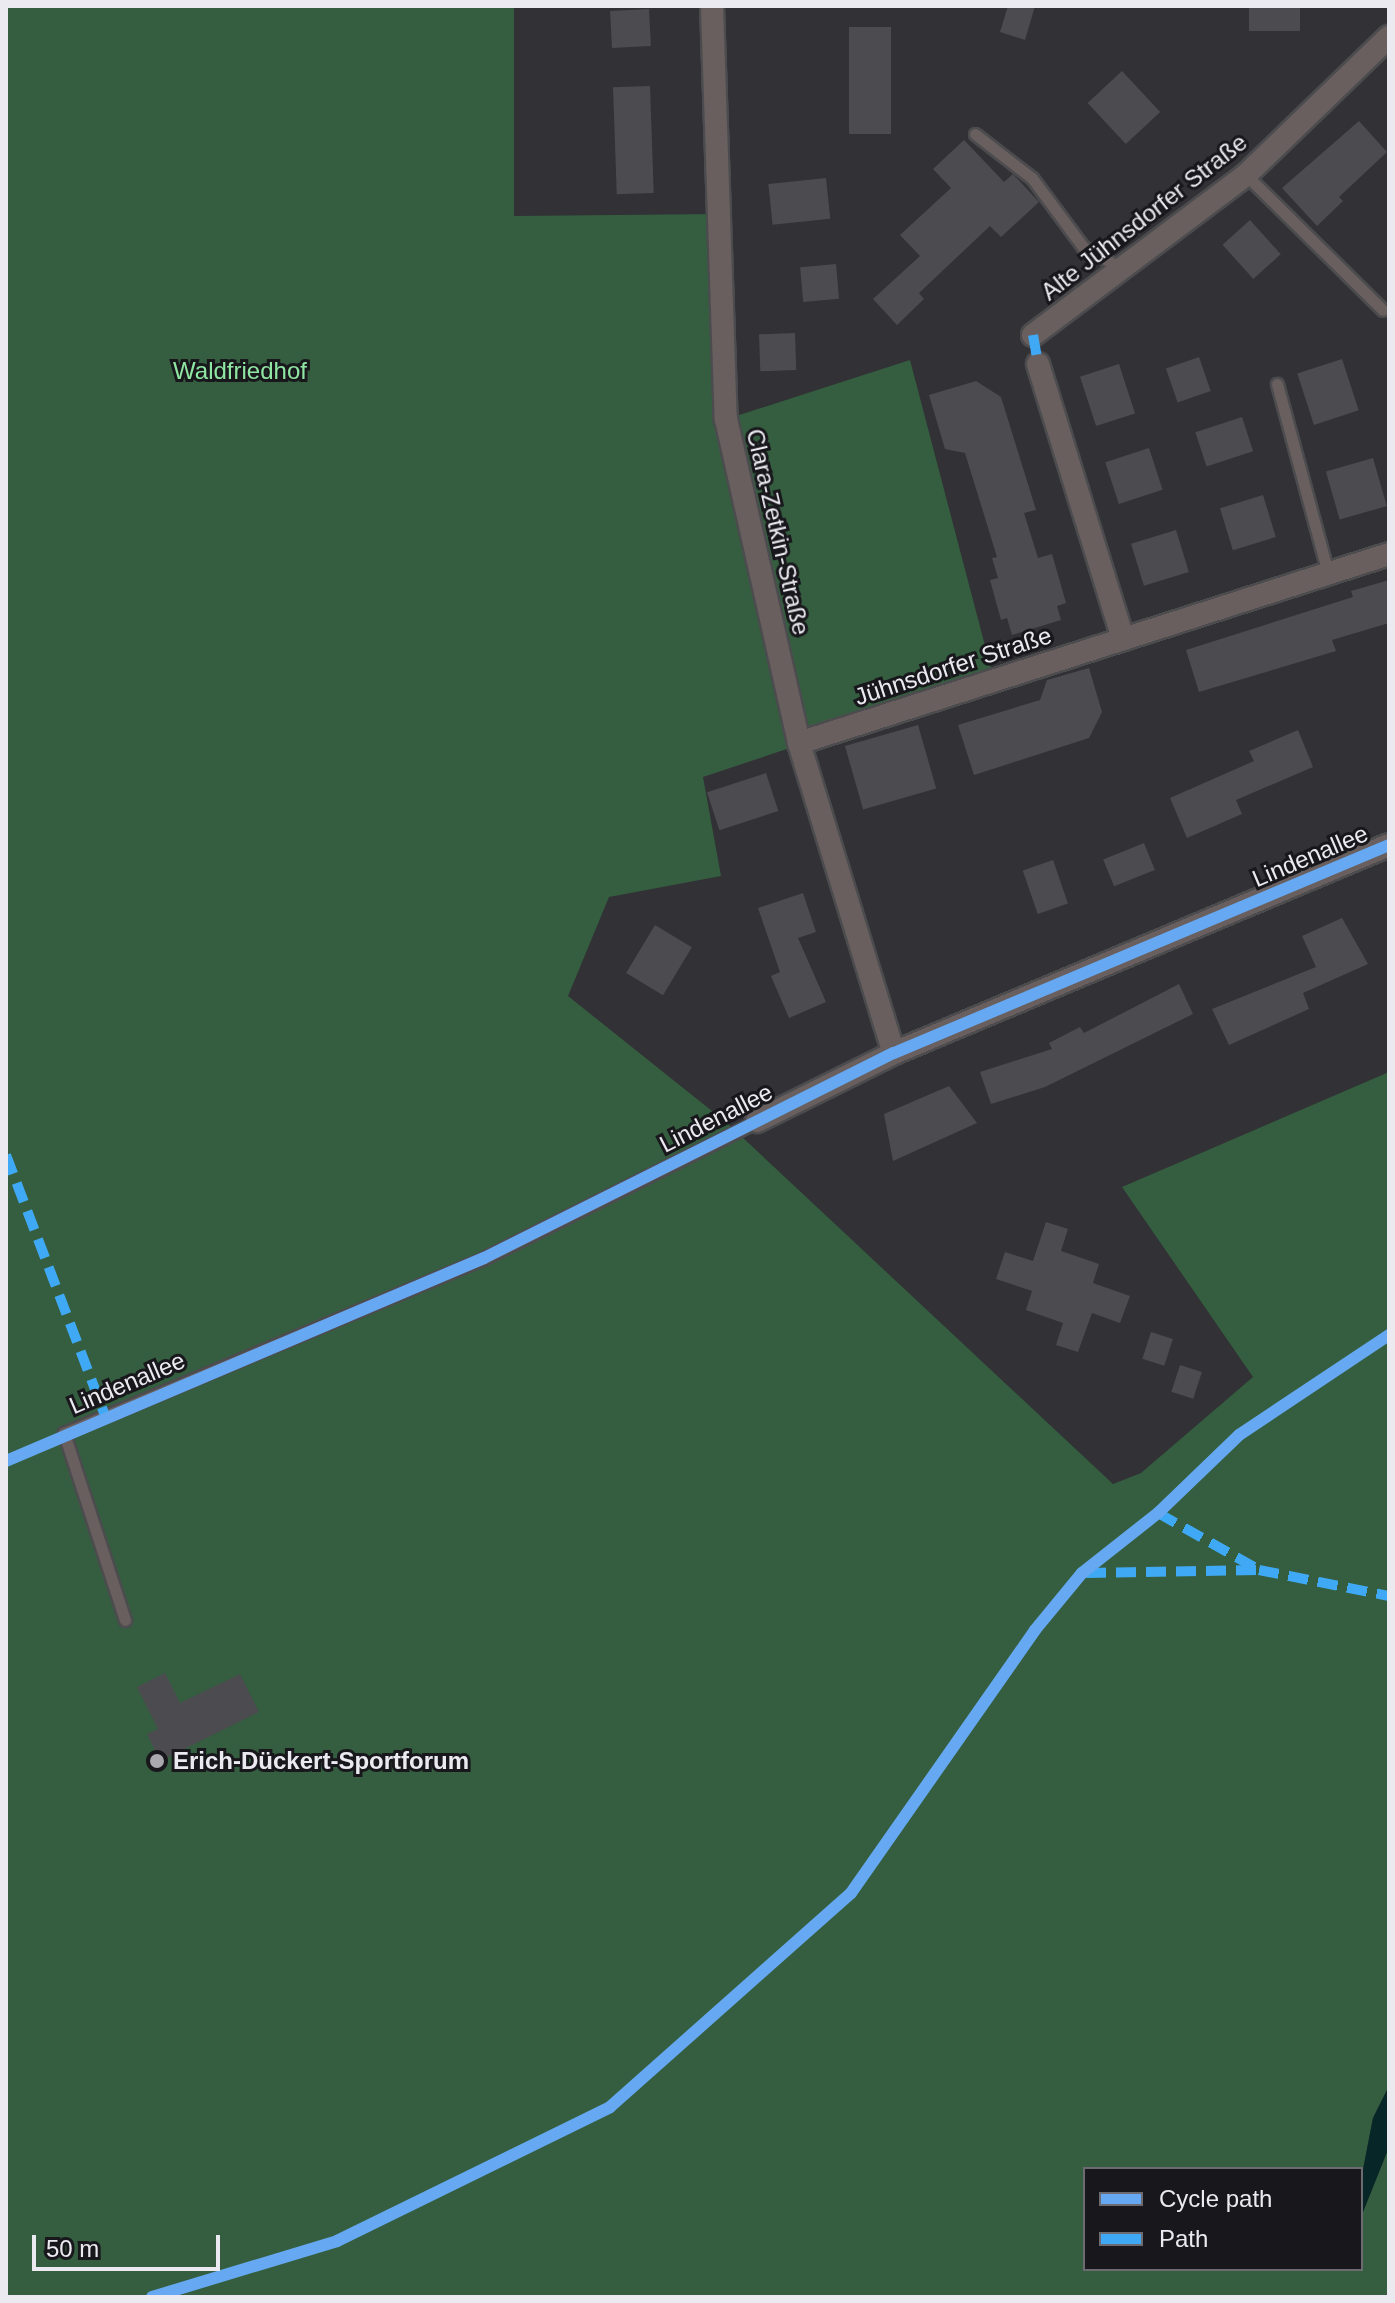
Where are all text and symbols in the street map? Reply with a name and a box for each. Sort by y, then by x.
street label: Alte Jühnsdorfer Straße [1035,128,1253,306]
park label: Waldfriedhof [173,357,307,385]
street label: Clara-Zetkin-Straße [740,426,816,638]
street label: Jühnsdorfer Straße [851,621,1055,711]
street label: Lindenallee [1248,819,1372,893]
street label: Lindenallee [655,1077,777,1159]
street label: Lindenallee [65,1346,189,1420]
place label: Erich-Dückert-Sportforum [173,1747,469,1775]
marker: Erich-Dückert-Sportforum [148,1752,166,1770]
legend [1083,2167,1363,2271]
text: Cycle path [1159,2185,1272,2212]
scale bar [36,2219,224,2269]
text: Path [1159,2225,1208,2252]
text: 50 m [46,2235,99,2262]

